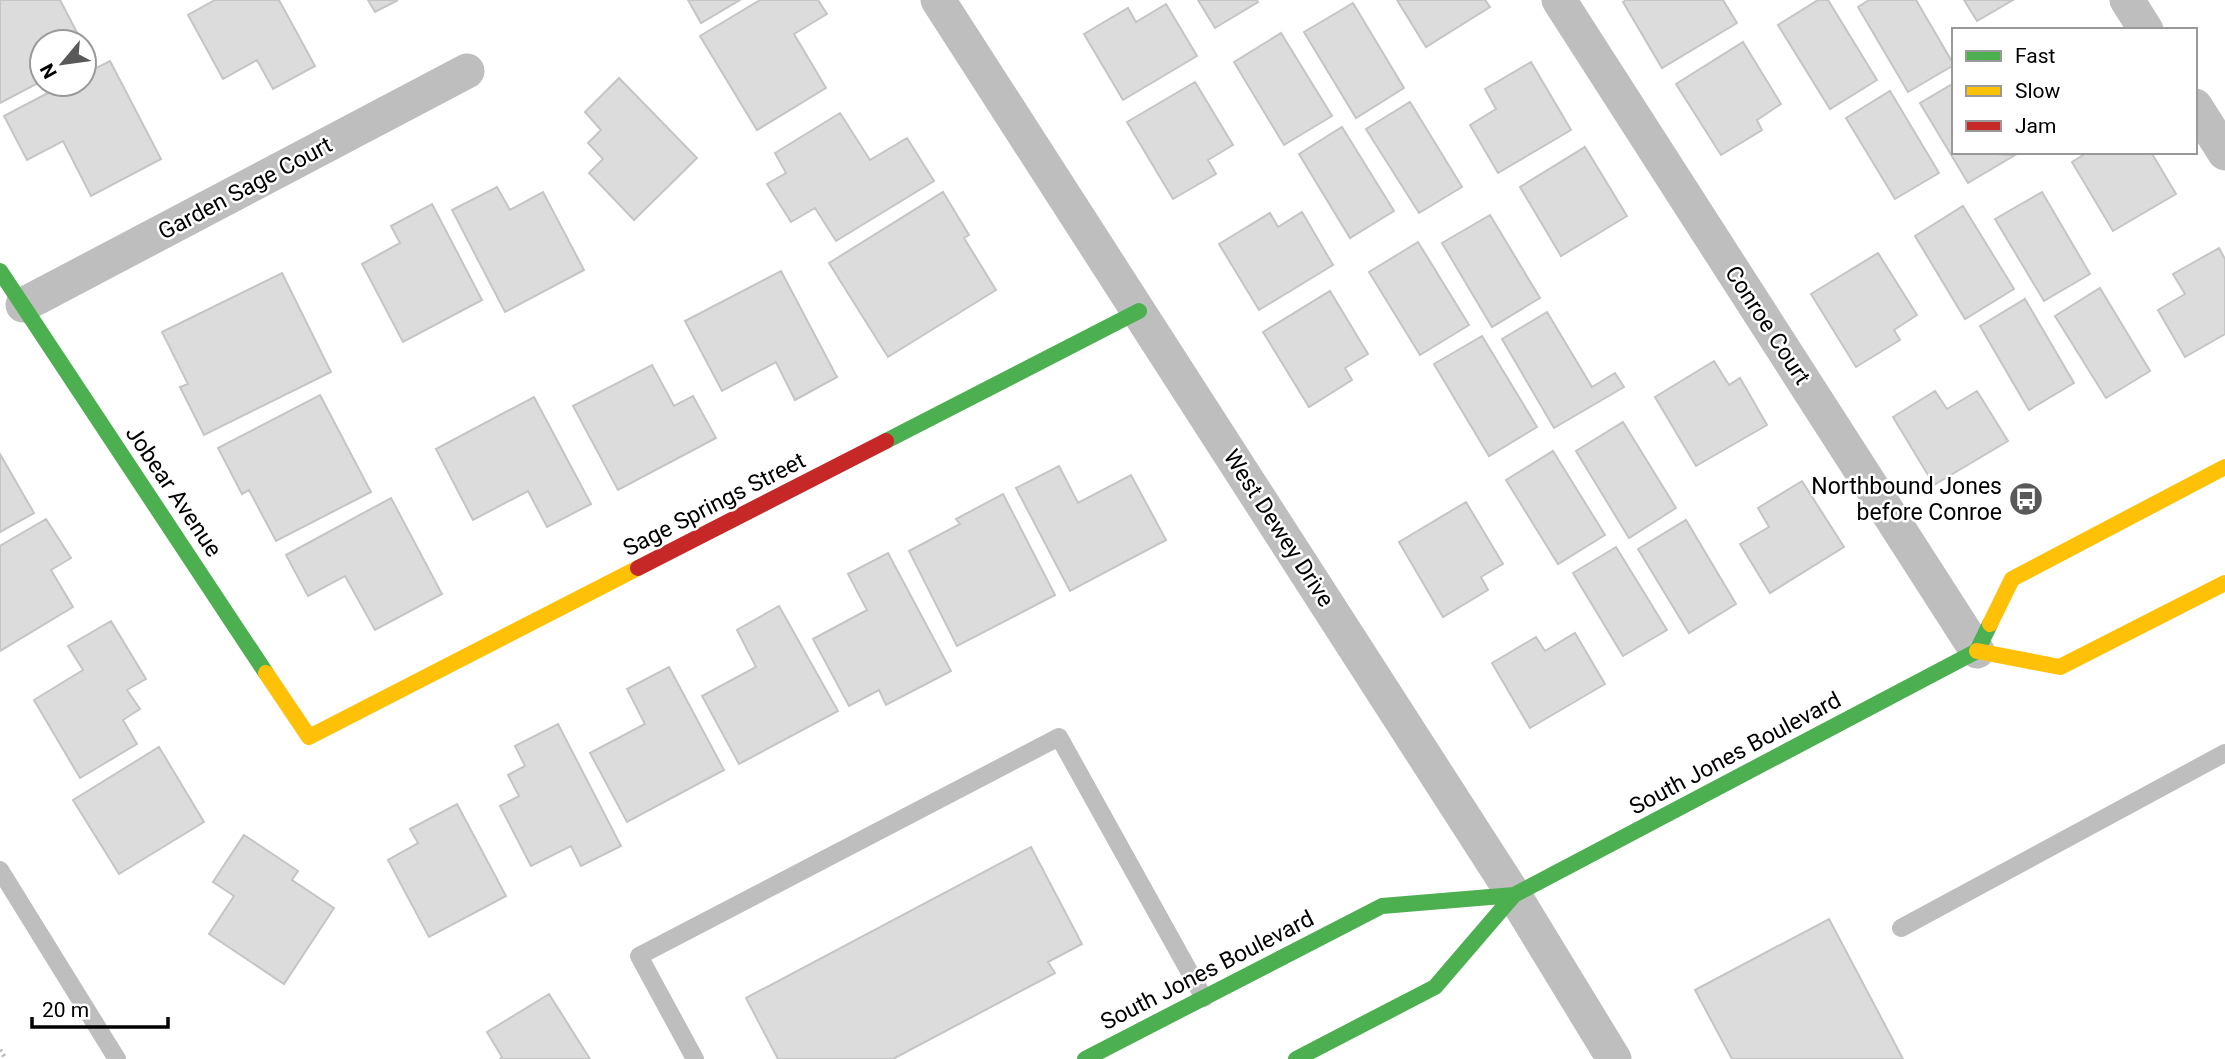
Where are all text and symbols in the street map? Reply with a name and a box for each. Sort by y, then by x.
north arrow [28,28,98,98]
legend [1952,28,2197,154]
text: Fast [2015,44,2056,68]
text: N [35,60,62,82]
text: Slow [2015,79,2061,103]
text: Jam [2015,114,2056,138]
street label: Garden Sage Court [154,131,337,246]
street label: Conroe Court [1719,261,1816,390]
street label: Jobear Avenue [120,421,227,562]
street label: West Dewey Drive [1218,444,1340,612]
street label: Sage Springs Street [619,447,810,562]
place label: Northbound Jones before Conroe [1811,473,2002,526]
bus stop icon: Northbound Jones before Conroe [2007,480,2045,518]
street label: South Jones Boulevard [1625,686,1846,821]
street label: South Jones Boulevard [1096,905,1318,1036]
scale bar [32,986,168,1030]
text: 20 m [42,998,89,1022]

